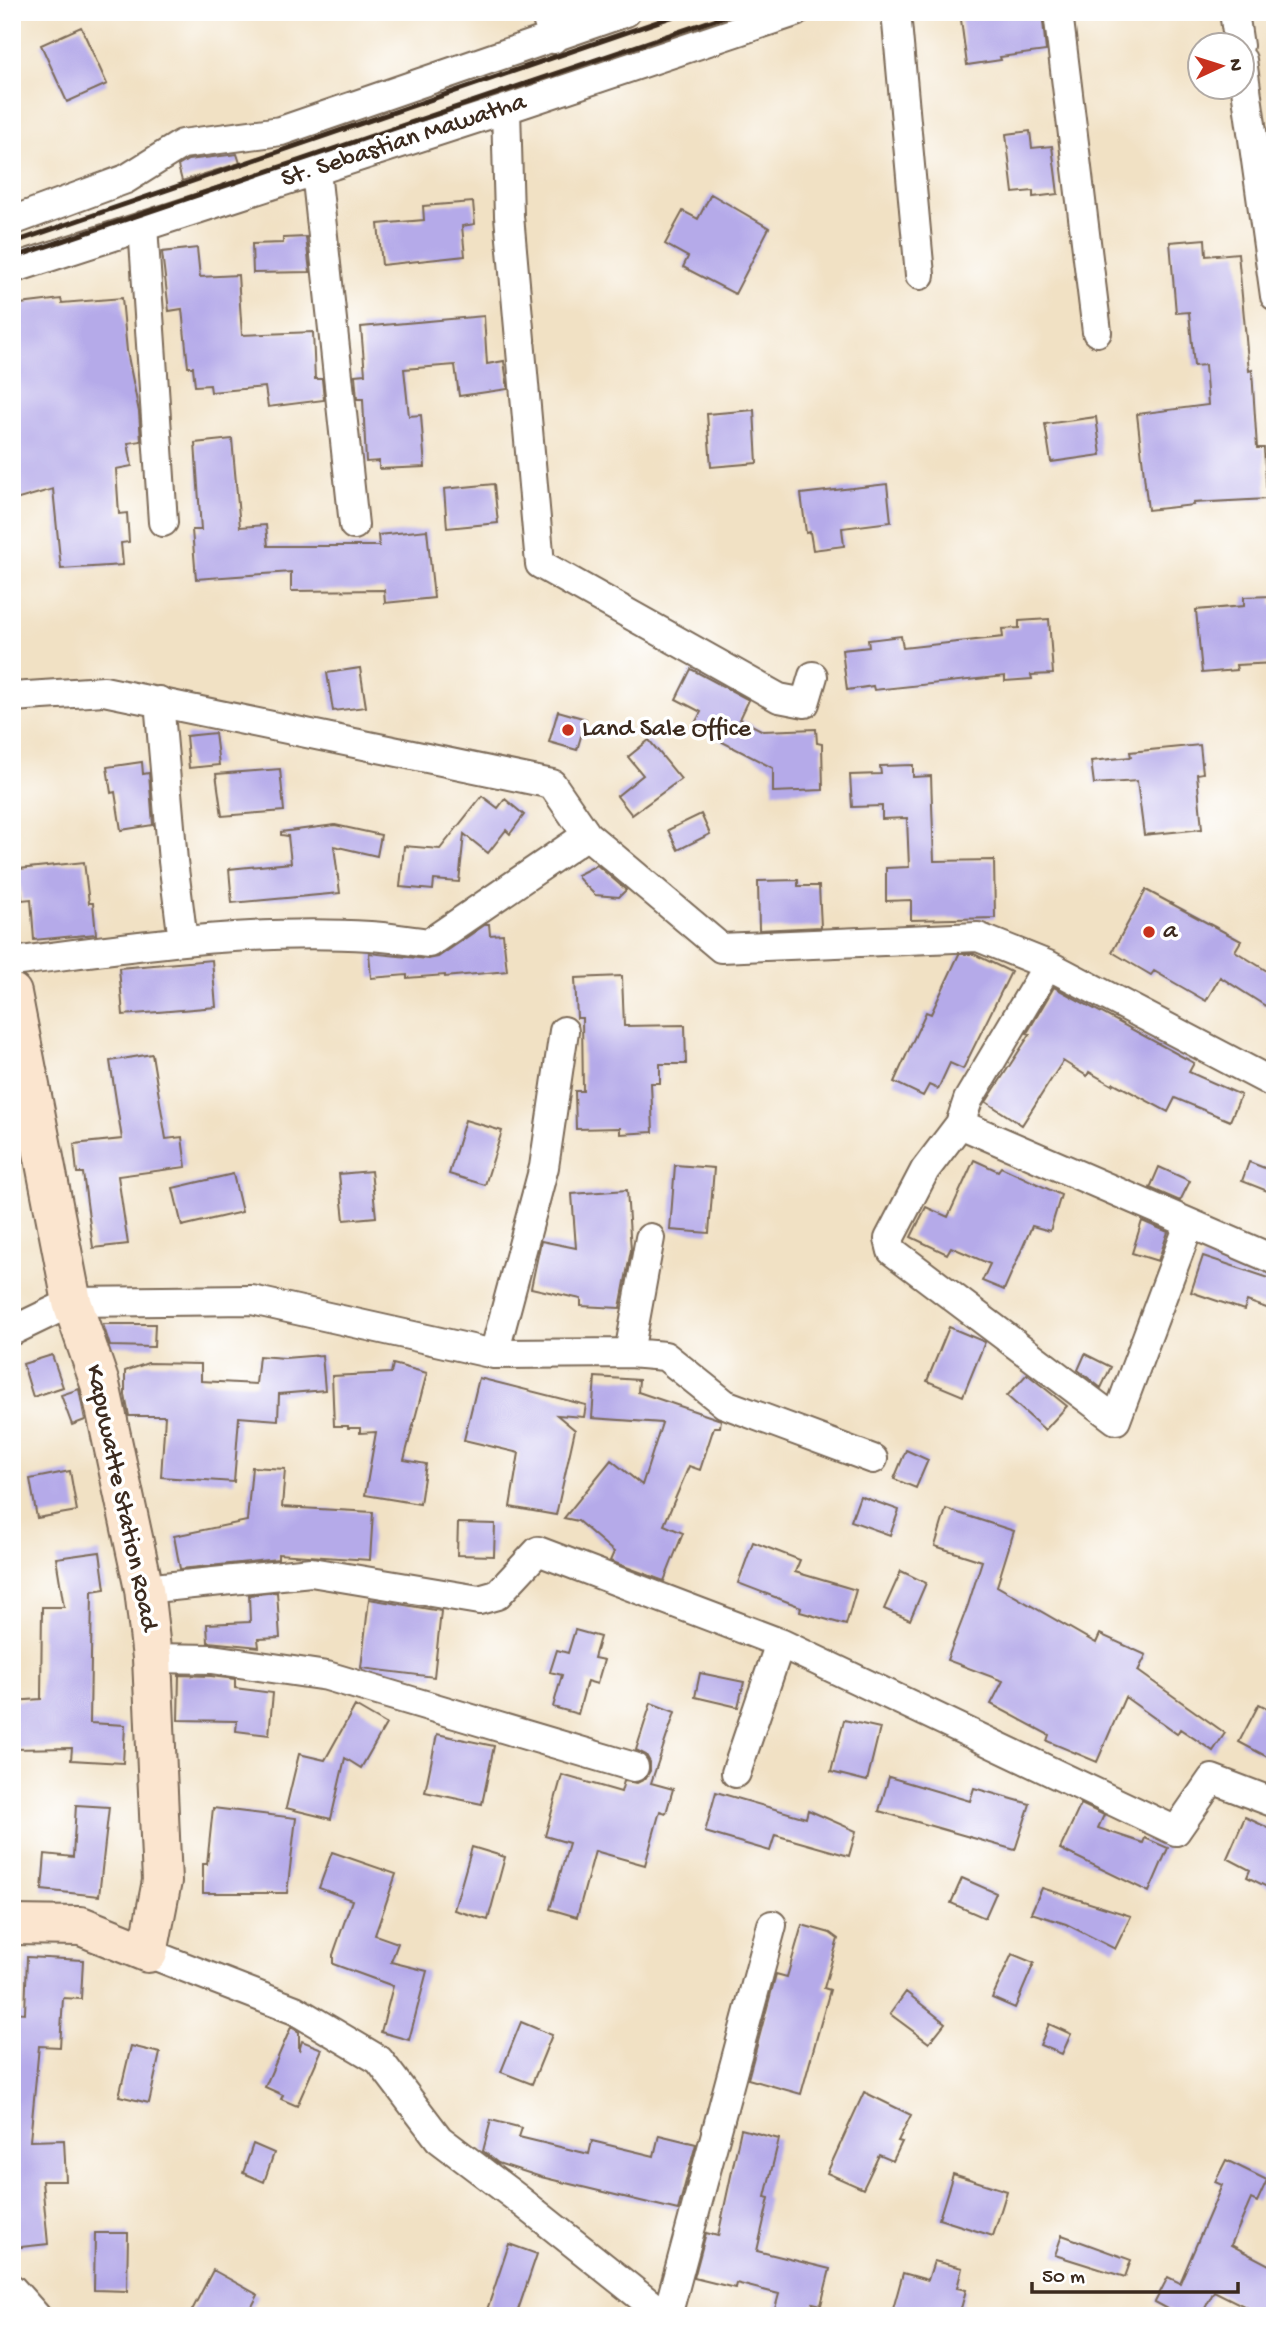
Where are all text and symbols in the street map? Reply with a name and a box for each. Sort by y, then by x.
north arrow [1186,32,1256,102]
text: N [1223,58,1246,72]
street label: St. Sebastian Mawatha [278,87,532,196]
place label: Land Sale Office [582,715,752,746]
marker: Land Sale Office [560,722,576,738]
place label: a [1163,917,1179,948]
marker: a [1141,924,1157,940]
street label: Kapuwatte Station Road [77,1362,164,1636]
scale bar [1032,2251,1238,2295]
text: 50 m [1042,2266,1085,2291]

